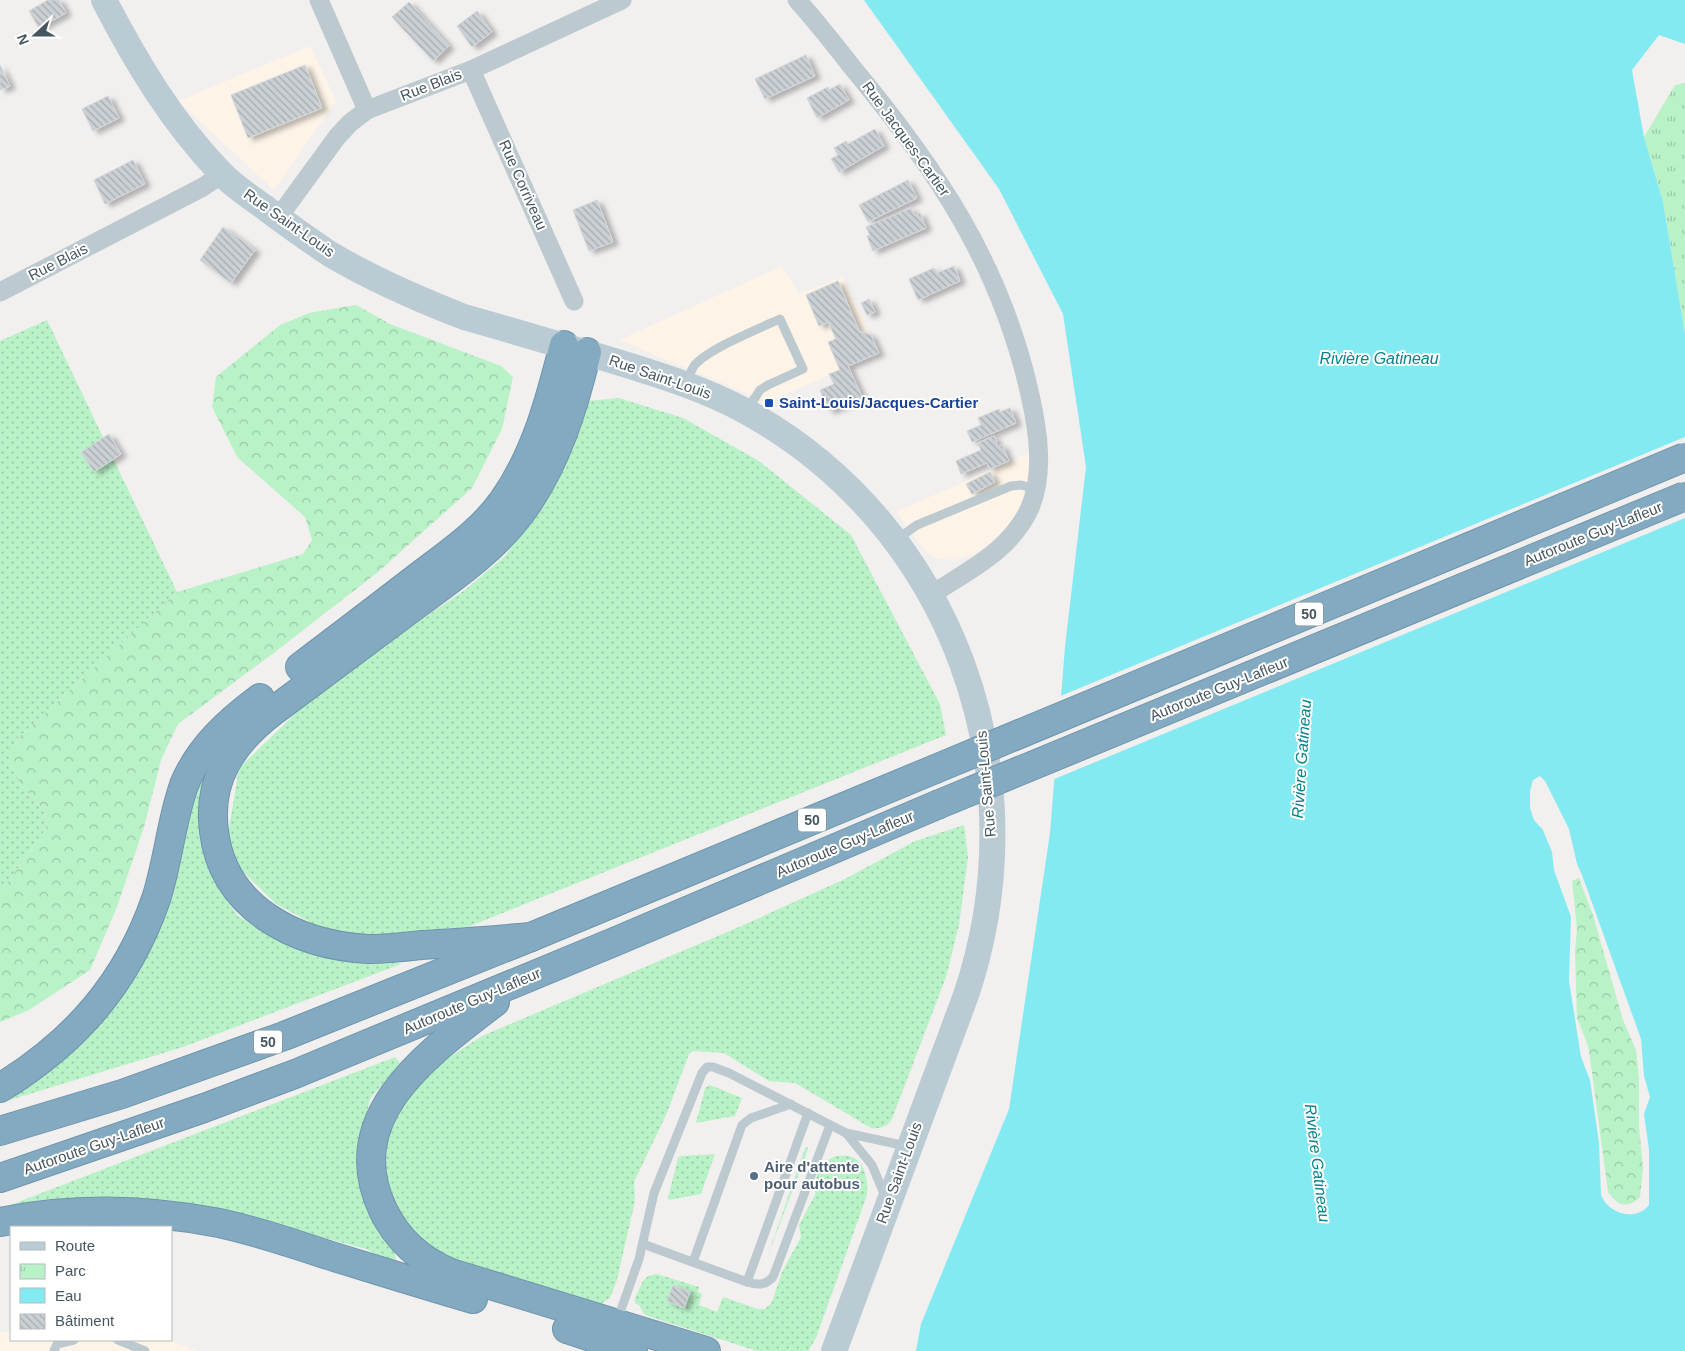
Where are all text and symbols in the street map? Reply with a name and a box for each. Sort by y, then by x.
north arrow [10,10,60,60]
text: N [14,32,32,47]
street label: Rue Blais [398,65,464,104]
street label: Rue Jacques-Cartier [859,78,954,199]
street label: Rue Corriveau [496,137,551,232]
street label: Rue Saint-Louis [241,185,338,260]
street label: Rue Blais [25,239,90,284]
water label: Rivière Gatineau [1319,350,1439,367]
street label: Rue Saint-Louis [607,351,713,402]
place label: Saint-Louis/Jacques-Cartier [779,394,978,411]
marker: Saint-Louis/Jacques-Cartier [763,397,775,409]
street label: Autoroute Guy-Lafleur [1521,498,1664,569]
road number: 50 [1295,602,1323,626]
street label: Autoroute Guy-Lafleur [1147,653,1290,724]
water label: Rivière Gatineau [1289,699,1314,819]
street label: Rue Saint-Louis [972,730,999,838]
street label: Autoroute Guy-Lafleur [774,807,916,880]
road number: 50 [798,808,826,832]
street label: Autoroute Guy-Lafleur [401,964,543,1037]
road number: 50 [254,1030,282,1054]
water label: Rivière Gatineau [1302,1103,1333,1223]
street label: Autoroute Guy-Lafleur [21,1113,166,1178]
street label: Rue Saint-Louis [872,1120,925,1226]
place label: Aire d'attente pour autobus [764,1158,860,1192]
marker: Aire d'attente pour autobus [748,1170,760,1182]
legend [10,1226,172,1341]
text: Route [55,1237,95,1254]
text: Parc [55,1262,86,1279]
text: Eau [55,1287,82,1304]
text: Bâtiment [55,1312,115,1329]

